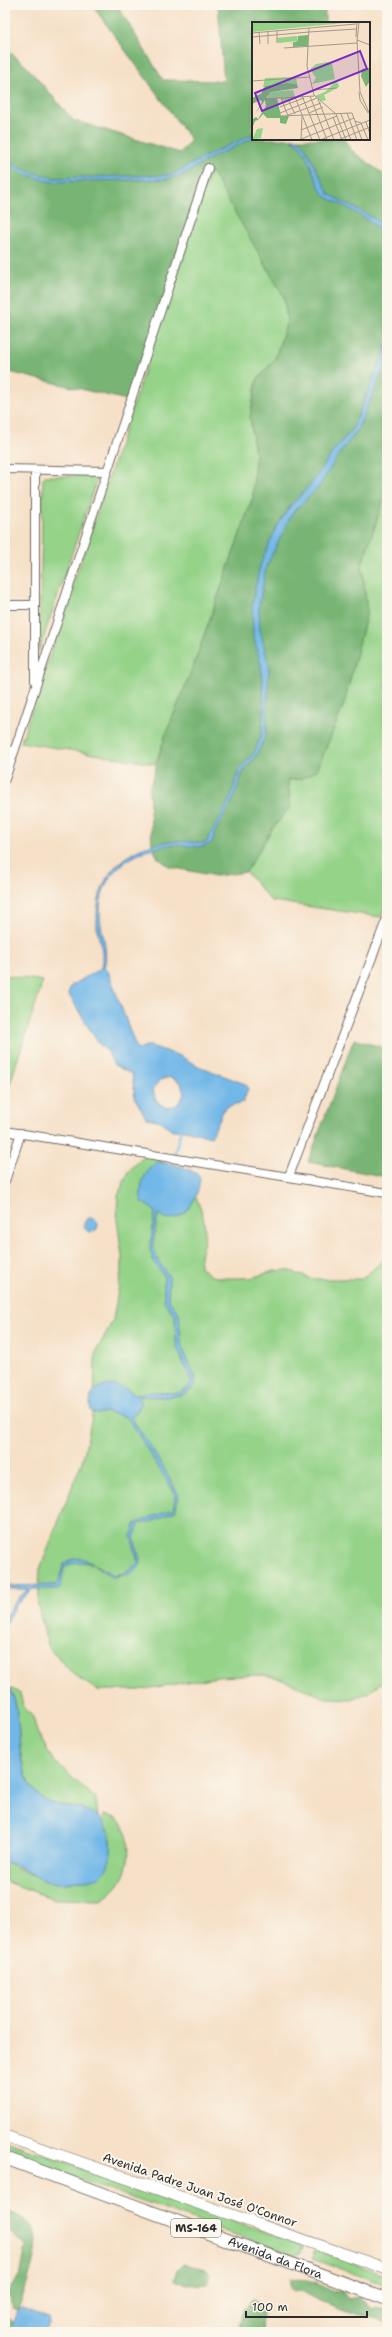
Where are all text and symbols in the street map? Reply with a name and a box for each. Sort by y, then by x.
inset map [252,22,370,140]
street label: Avenida Padre Juan José O'Connor [101,2149,300,2231]
road number: MS-164 [171,2219,221,2237]
street label: Avenida da Flora [226,2233,325,2283]
scale bar [246,2293,367,2319]
text: 100 m [252,2299,288,2315]

